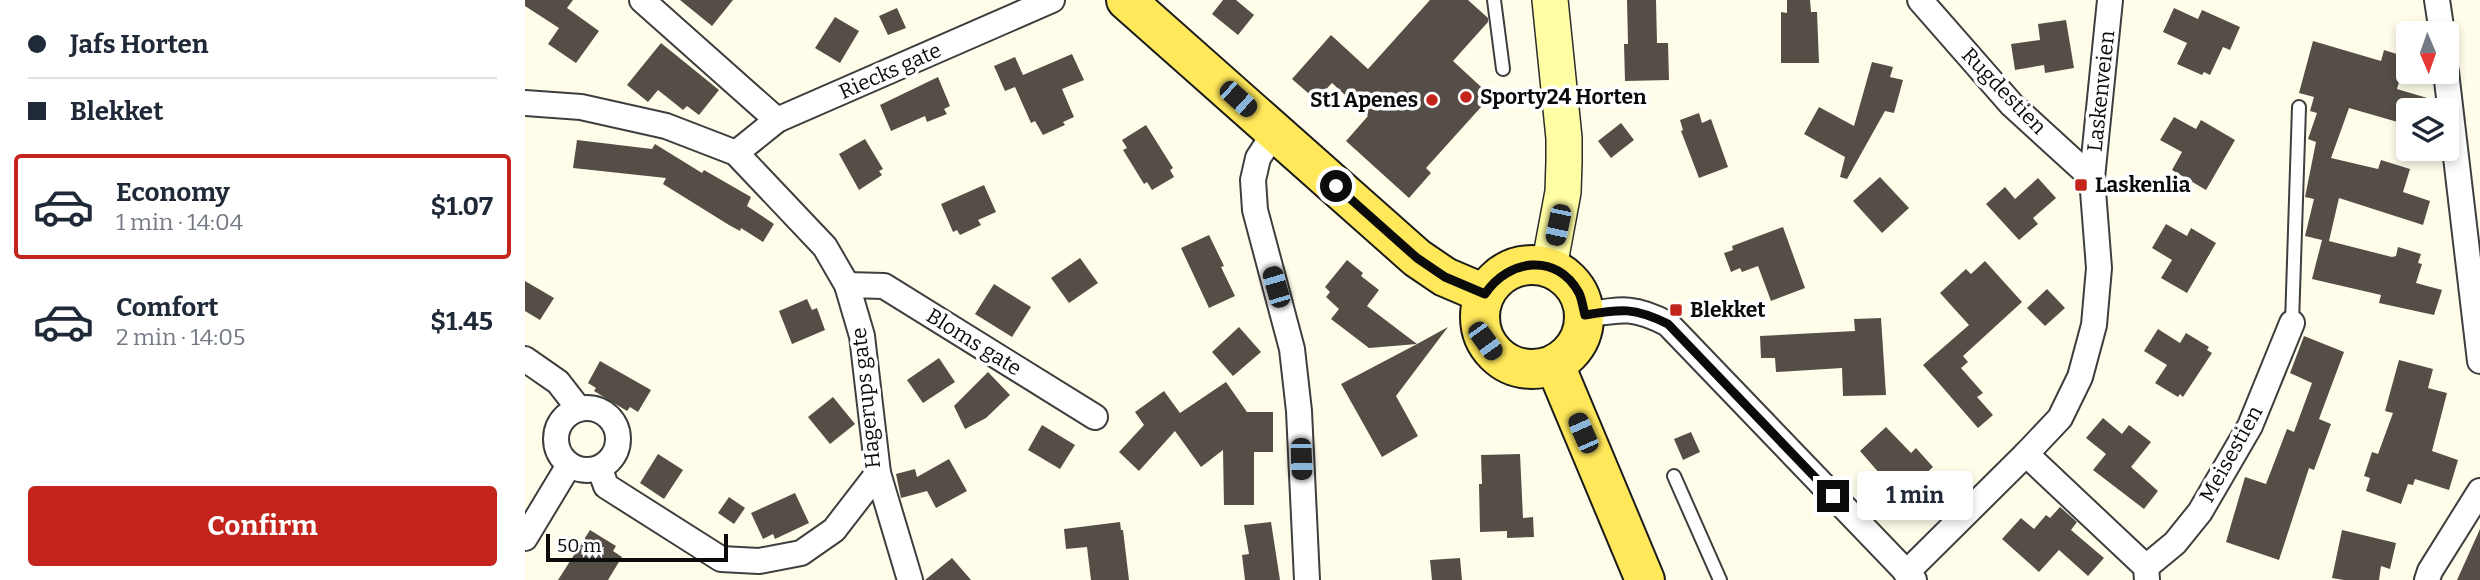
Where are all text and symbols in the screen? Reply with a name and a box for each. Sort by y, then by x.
north arrow [2396,21,2459,84]
map controls [2396,21,2459,161]
text: Jafs Horten [70,29,209,60]
street label: Laskenveien [2082,29,2120,153]
street label: Riecks gate [835,37,945,105]
street label: Rugdestien [1956,42,2052,140]
car [1216,77,1261,121]
place label: Sporty24 Horten [1480,84,1647,110]
place label: St1 Apenes [1310,87,1418,113]
marker: Sporty24 Horten [1458,89,1474,105]
marker: St1 Apenes [1424,92,1440,108]
text: Blekket [70,96,163,127]
button: layers [2396,98,2459,161]
route start [1320,170,1352,202]
place label: Laskenlia [2095,172,2191,198]
icon: car [32,175,95,238]
text: Economy [116,177,230,208]
marker: Laskenlia [2073,177,2089,193]
text: $1.07 [431,191,493,222]
car [1544,202,1573,248]
text: 1 min · 14:04 [116,208,243,236]
car [1261,264,1292,310]
icon: car [32,290,95,353]
text: Comfort [116,292,219,323]
place label: Blekket [1690,297,1766,323]
marker: Blekket [1668,302,1684,318]
street label: Bloms gate [922,303,1026,381]
text: $1.45 [430,306,493,337]
car [1465,318,1506,364]
text: 2 min · 14:05 [116,323,245,351]
street label: Hagerups gate [846,326,886,470]
street label: Meisestien [2194,401,2268,507]
car [1565,410,1602,456]
car [1290,438,1313,480]
callout: 1 min [1857,472,1973,520]
route end [1817,480,1849,512]
text: 1 min [1886,481,1944,509]
button: Confirm [28,486,497,566]
scale bar [546,531,728,563]
text: 50 m [557,534,601,557]

